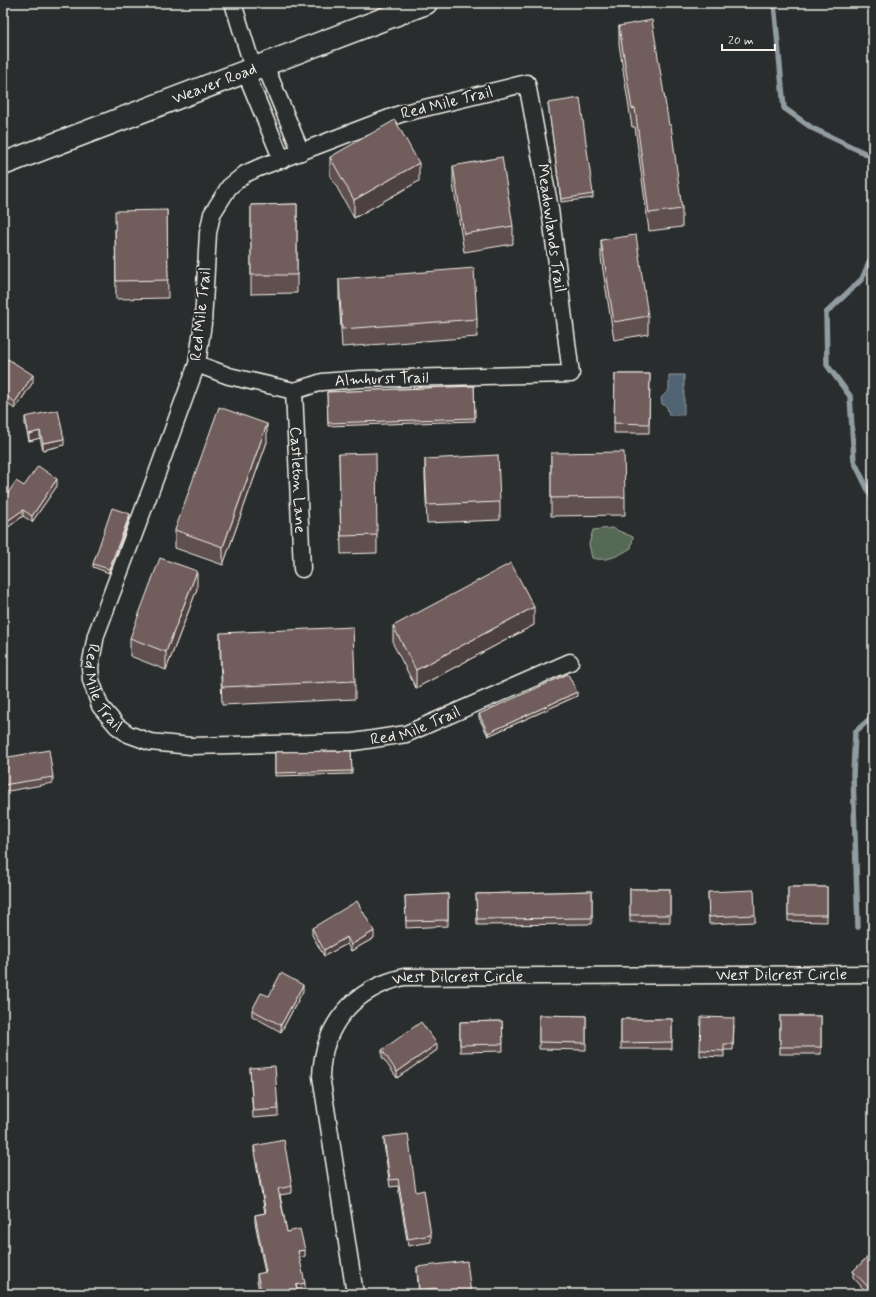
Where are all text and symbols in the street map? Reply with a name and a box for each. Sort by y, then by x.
scale bar [722,26,775,52]
text: 20 m [728,33,754,49]
street label: Weaver Road [169,58,259,109]
street label: Red Mile Trail [399,81,495,125]
street label: Meadowlands Trail [532,162,570,294]
street label: Red Mile Trail [186,266,216,362]
street label: Almhurst Trail [334,367,429,391]
street label: Castleton Lane [285,426,311,534]
street label: Red Mile Trail [79,642,127,737]
street label: Red Mile Trail [369,701,464,750]
street label: West Dilcrest Circle [716,964,847,986]
street label: West Dilcrest Circle [390,966,523,990]

